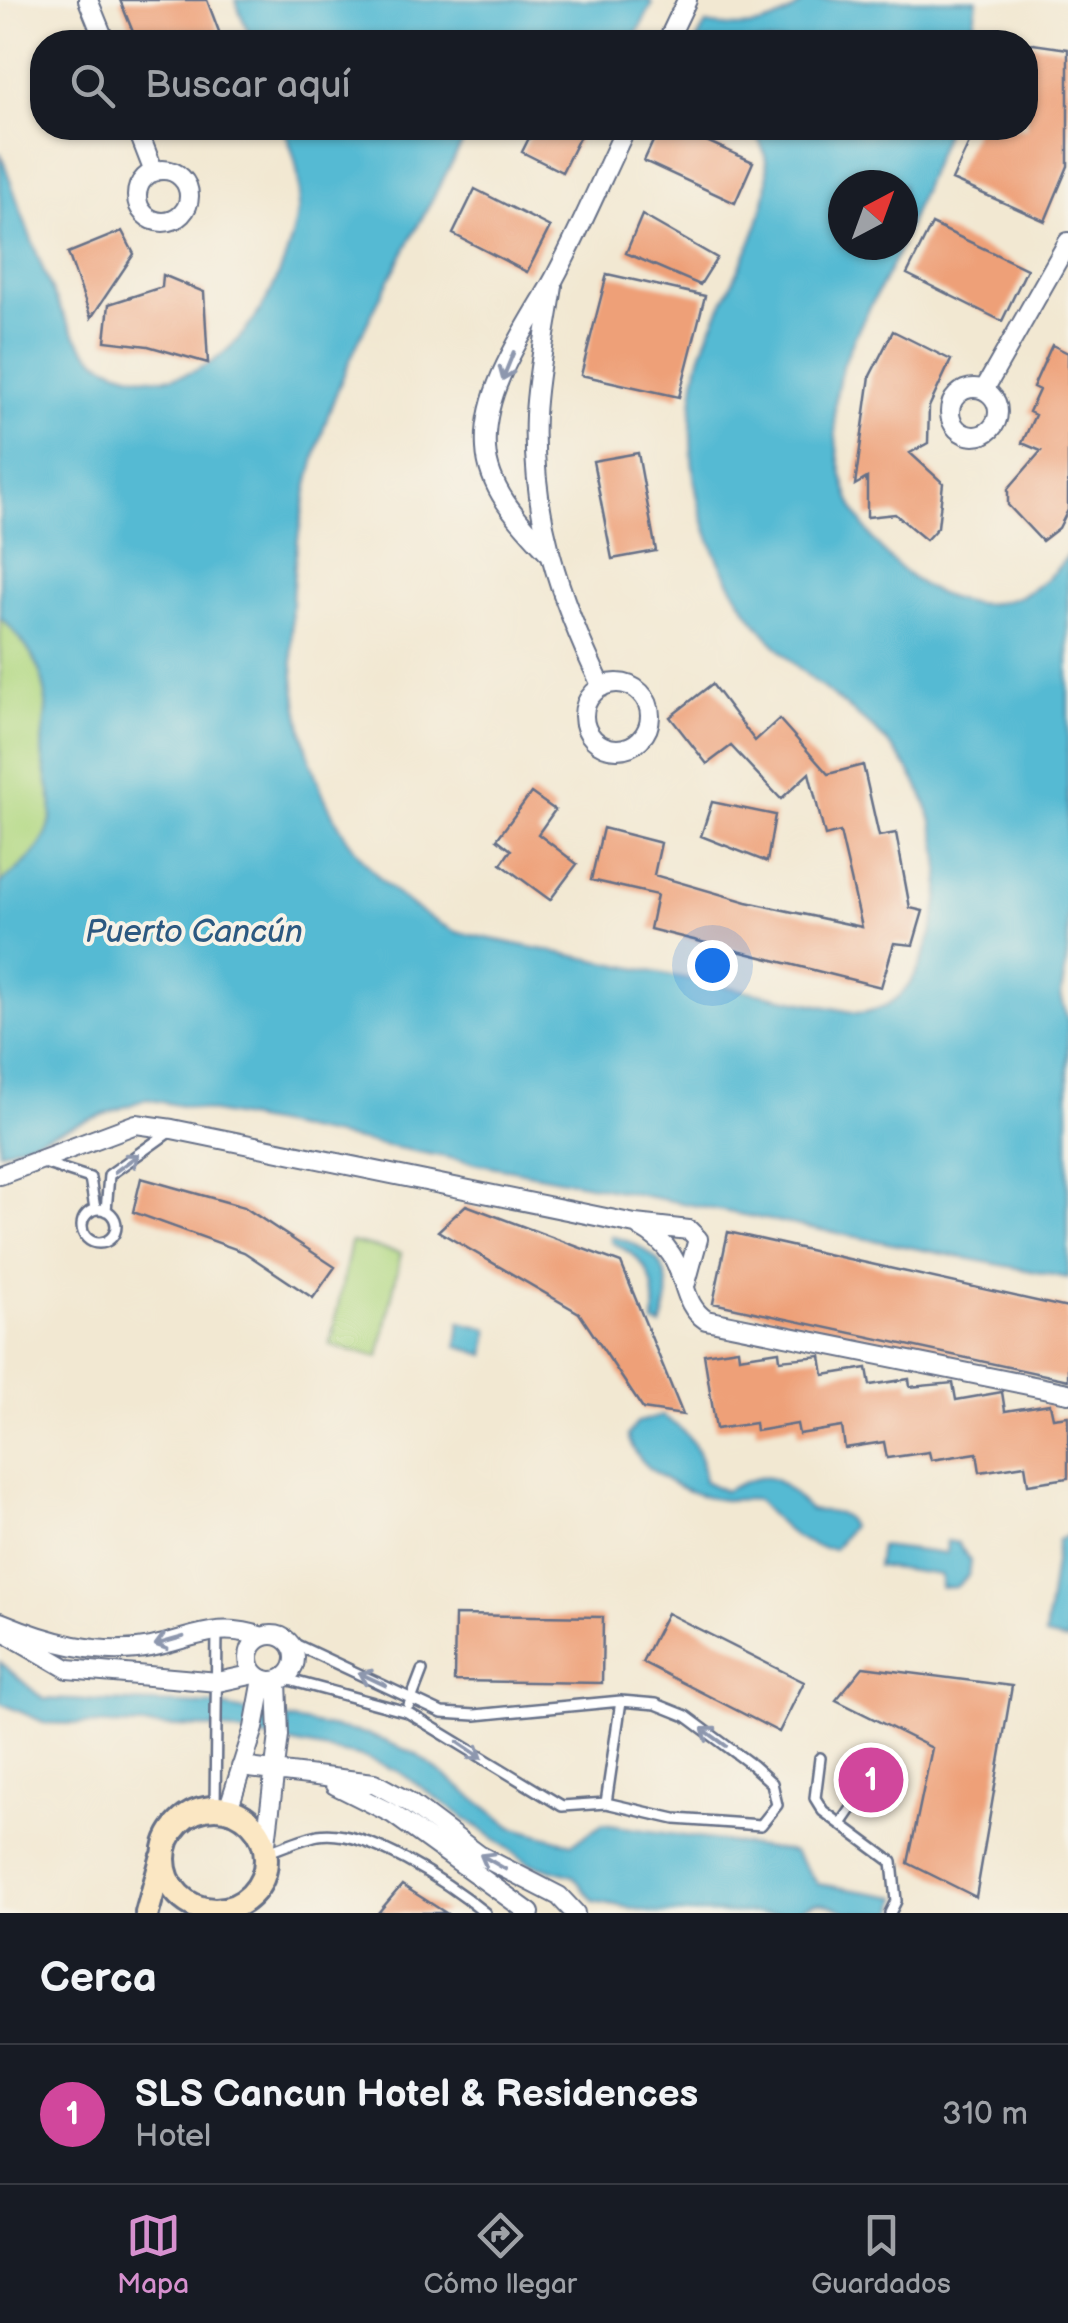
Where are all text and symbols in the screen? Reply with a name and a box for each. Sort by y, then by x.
search box [30,30,1038,140]
icon: search [65,58,120,113]
text: Buscar aquí [145,63,351,108]
north arrow [828,170,918,260]
one-way arrow [497,350,515,381]
water label: Puerto Cancún [85,913,303,952]
your location [687,940,738,991]
one-way arrow [113,1152,140,1173]
one-way arrow [154,1633,185,1652]
one-way arrow [358,1668,388,1687]
one-way arrow [701,1726,728,1747]
one-way arrow [455,1740,483,1761]
pin: 1 [838,1742,904,1818]
one-way arrow [479,1852,508,1872]
text: Cerca [40,1953,157,2004]
text: SLS Cancun Hotel & Residences [135,2072,698,2117]
text: 1 [66,2095,79,2134]
text: 310 m [942,2095,1028,2134]
text: Hotel [135,2117,211,2156]
tab: Mapa [117,2208,189,2301]
tab: Cómo llegar [423,2208,577,2301]
tab: Guardados [811,2208,951,2301]

